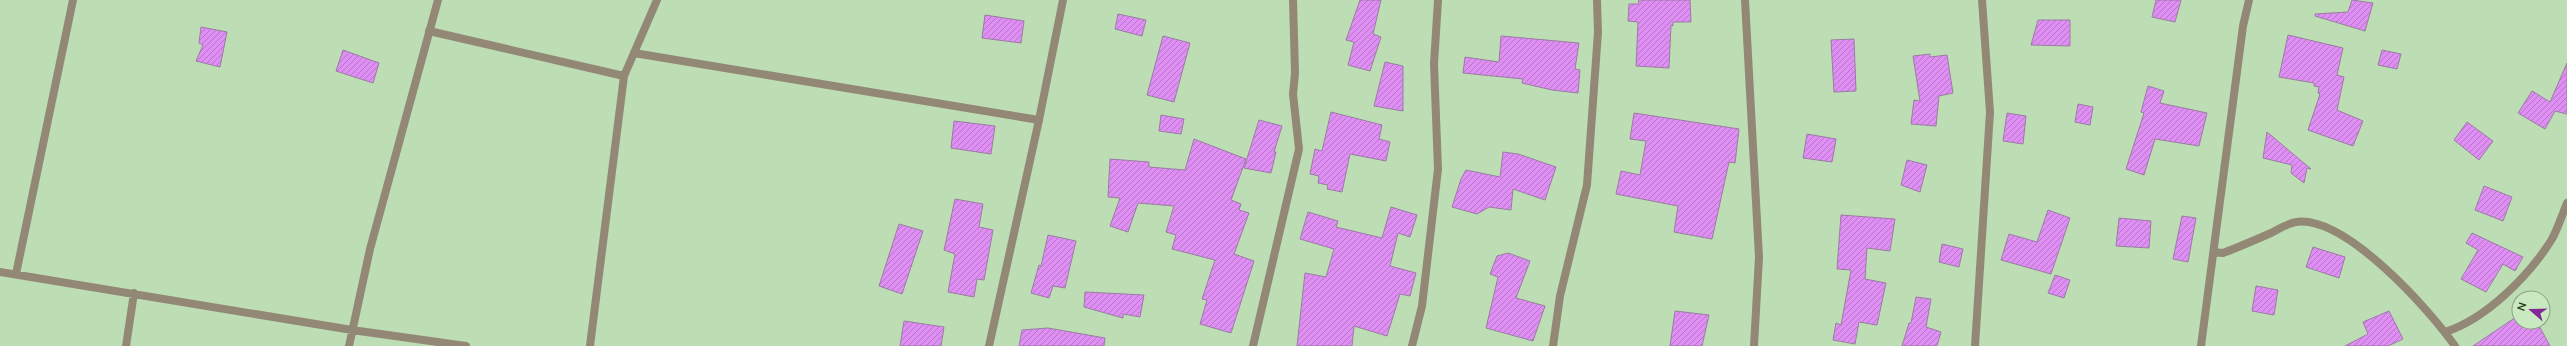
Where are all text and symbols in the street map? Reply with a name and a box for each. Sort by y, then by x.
north arrow [2511,290,2551,330]
text: N [2514,300,2531,313]

